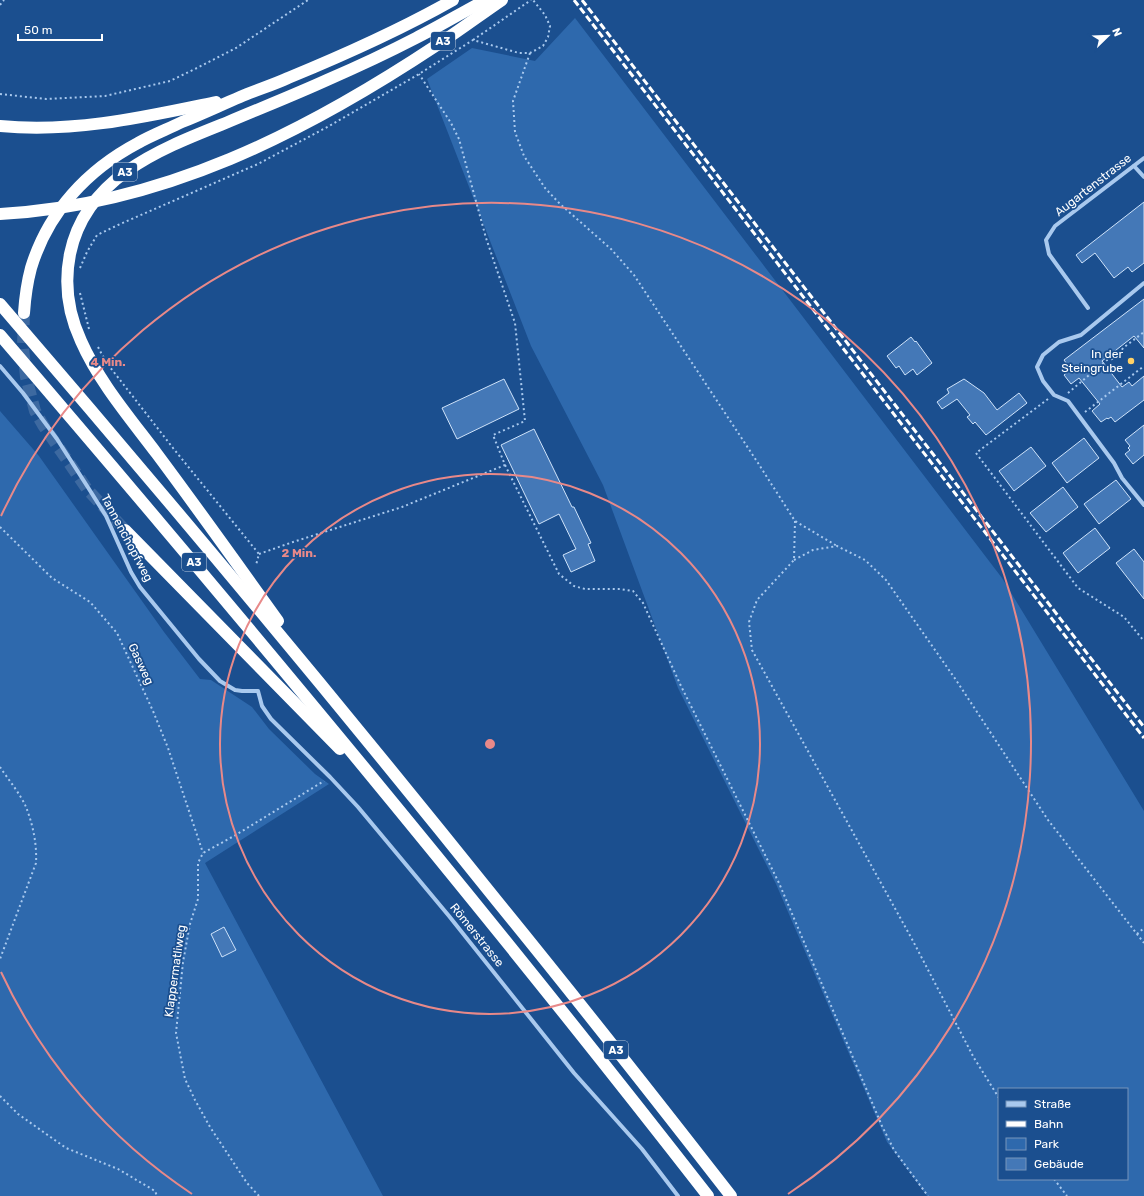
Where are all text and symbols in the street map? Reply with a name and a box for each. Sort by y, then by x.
scale bar [18,16,102,42]
north arrow [1088,16,1128,56]
text: 50 m [24,23,52,37]
text: N [1109,26,1124,39]
road number: A3 [431,32,455,50]
street label: Augartenstrasse [1052,151,1134,219]
road number: A3 [113,163,137,181]
place label: In der Steingrube [1061,347,1123,375]
text: 4 Min. [90,355,126,369]
marker: In der Steingrube [1126,356,1136,366]
street label: Tannenchopfweg [98,492,156,584]
text: 2 Min. [282,546,316,560]
road number: A3 [182,553,206,571]
street label: Gasweg [125,641,157,687]
centre of rings [483,737,497,751]
street label: Römerstrasse [447,900,507,970]
street label: Klappermatliweg [162,924,188,1018]
road number: A3 [604,1041,628,1059]
legend [998,1088,1128,1180]
text: Straße [1034,1097,1071,1111]
text: Bahn [1034,1117,1063,1131]
text: Park [1034,1137,1060,1151]
text: Gebäude [1034,1157,1084,1171]

